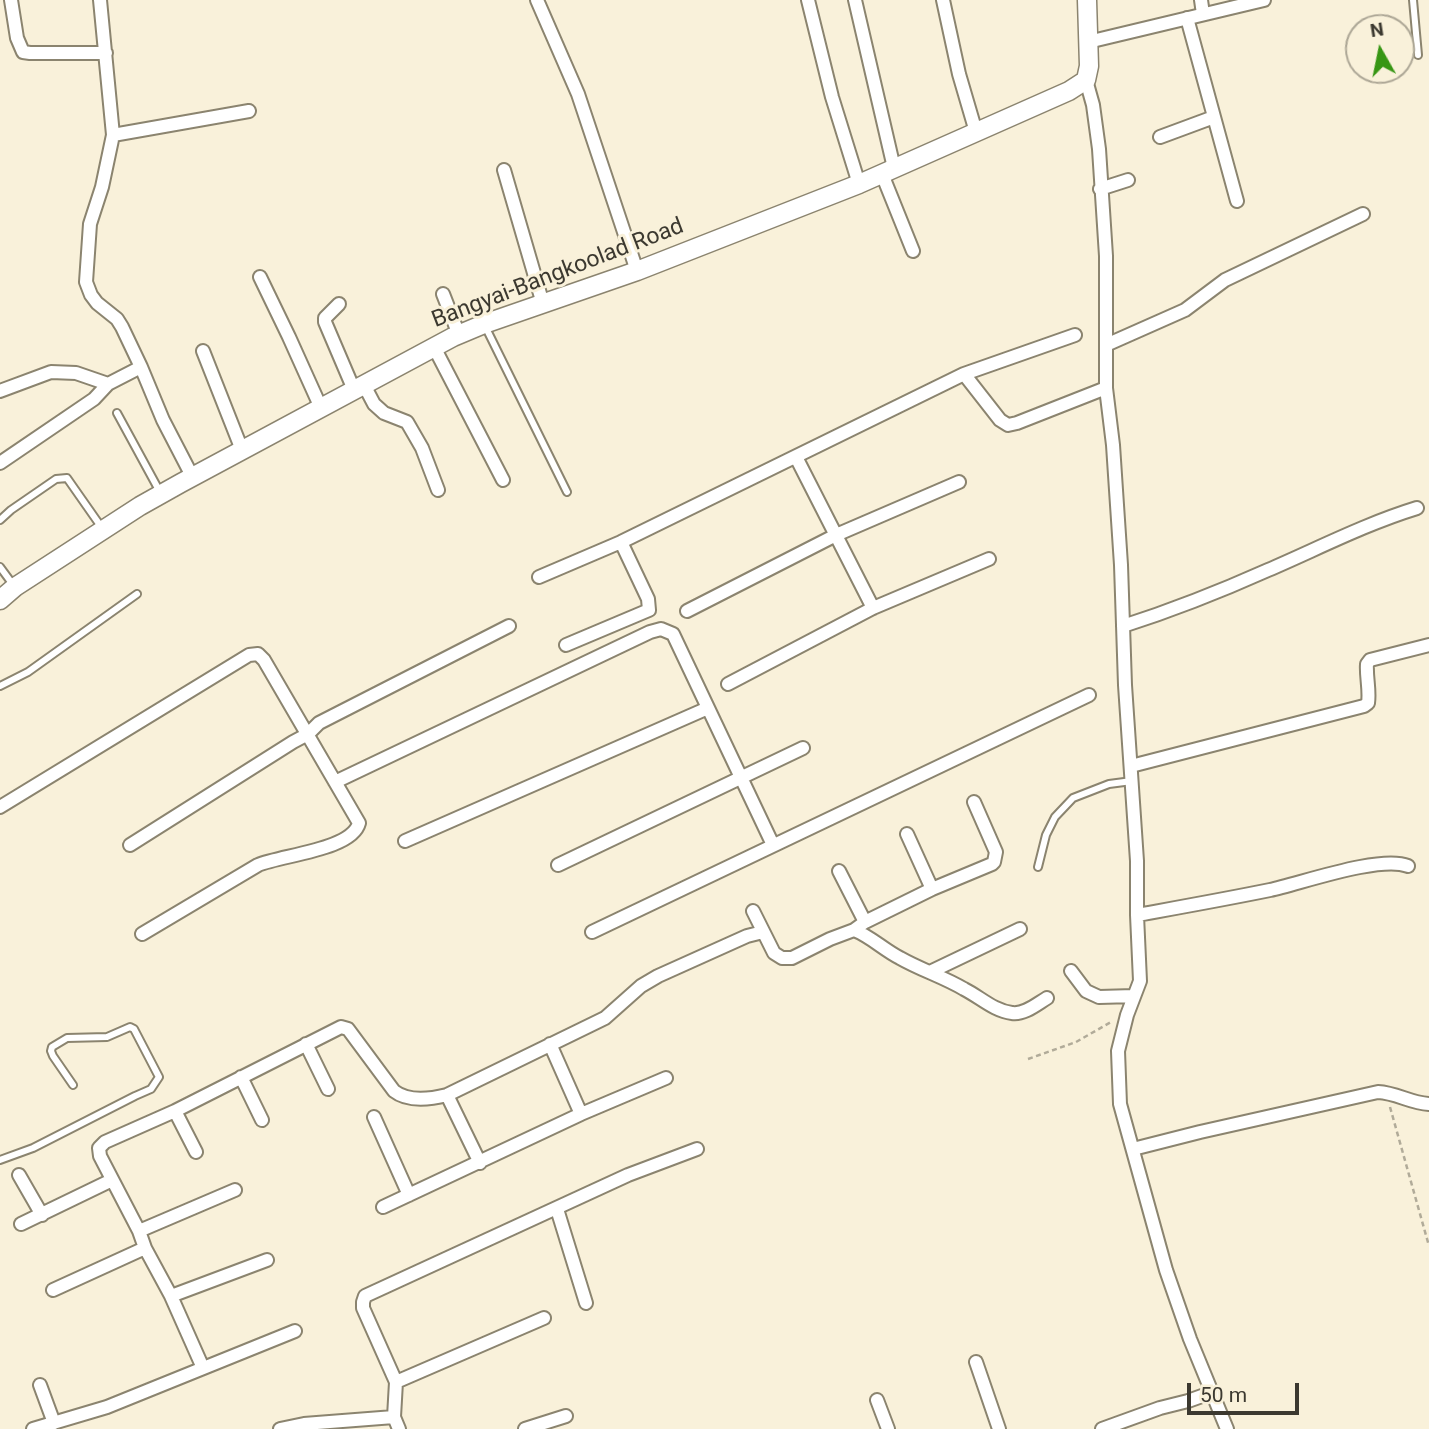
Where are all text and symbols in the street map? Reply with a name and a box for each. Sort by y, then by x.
north arrow [1345,14,1415,84]
text: N [1369,17,1385,42]
street label: Bangyai-Bangkoolad Road [428,213,688,335]
scale bar [1191,1370,1303,1414]
text: 50 m [1200,1383,1247,1407]

